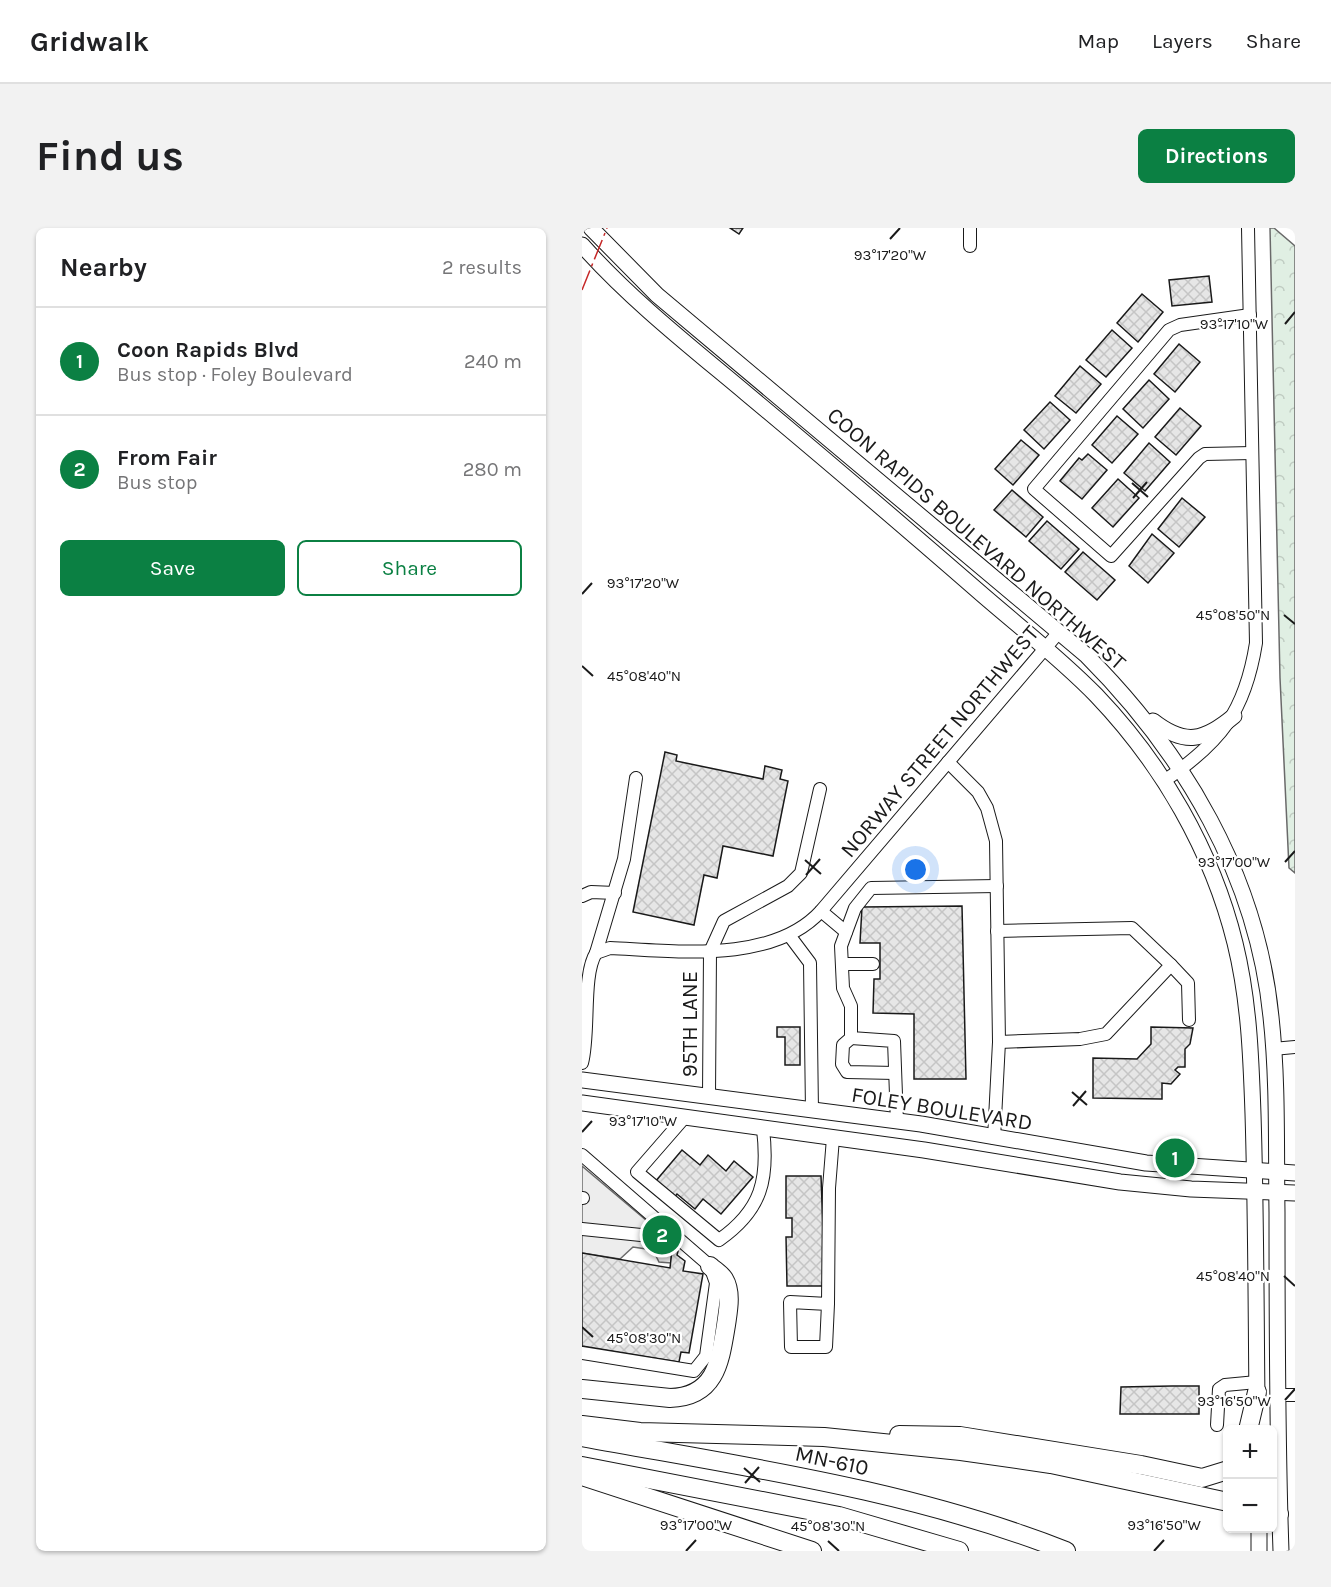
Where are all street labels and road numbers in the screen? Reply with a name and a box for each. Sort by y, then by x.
street label: COON RAPIDS BOULEVARD NORTHWEST [822,402,1131,675]
street label: NORWAY STREET NORTHWEST [835,620,1044,863]
street label: 95TH LANE [677,971,703,1077]
street label: FOLEY BOULEVARD [849,1082,1034,1136]
street label: MN-610 [793,1441,871,1481]

